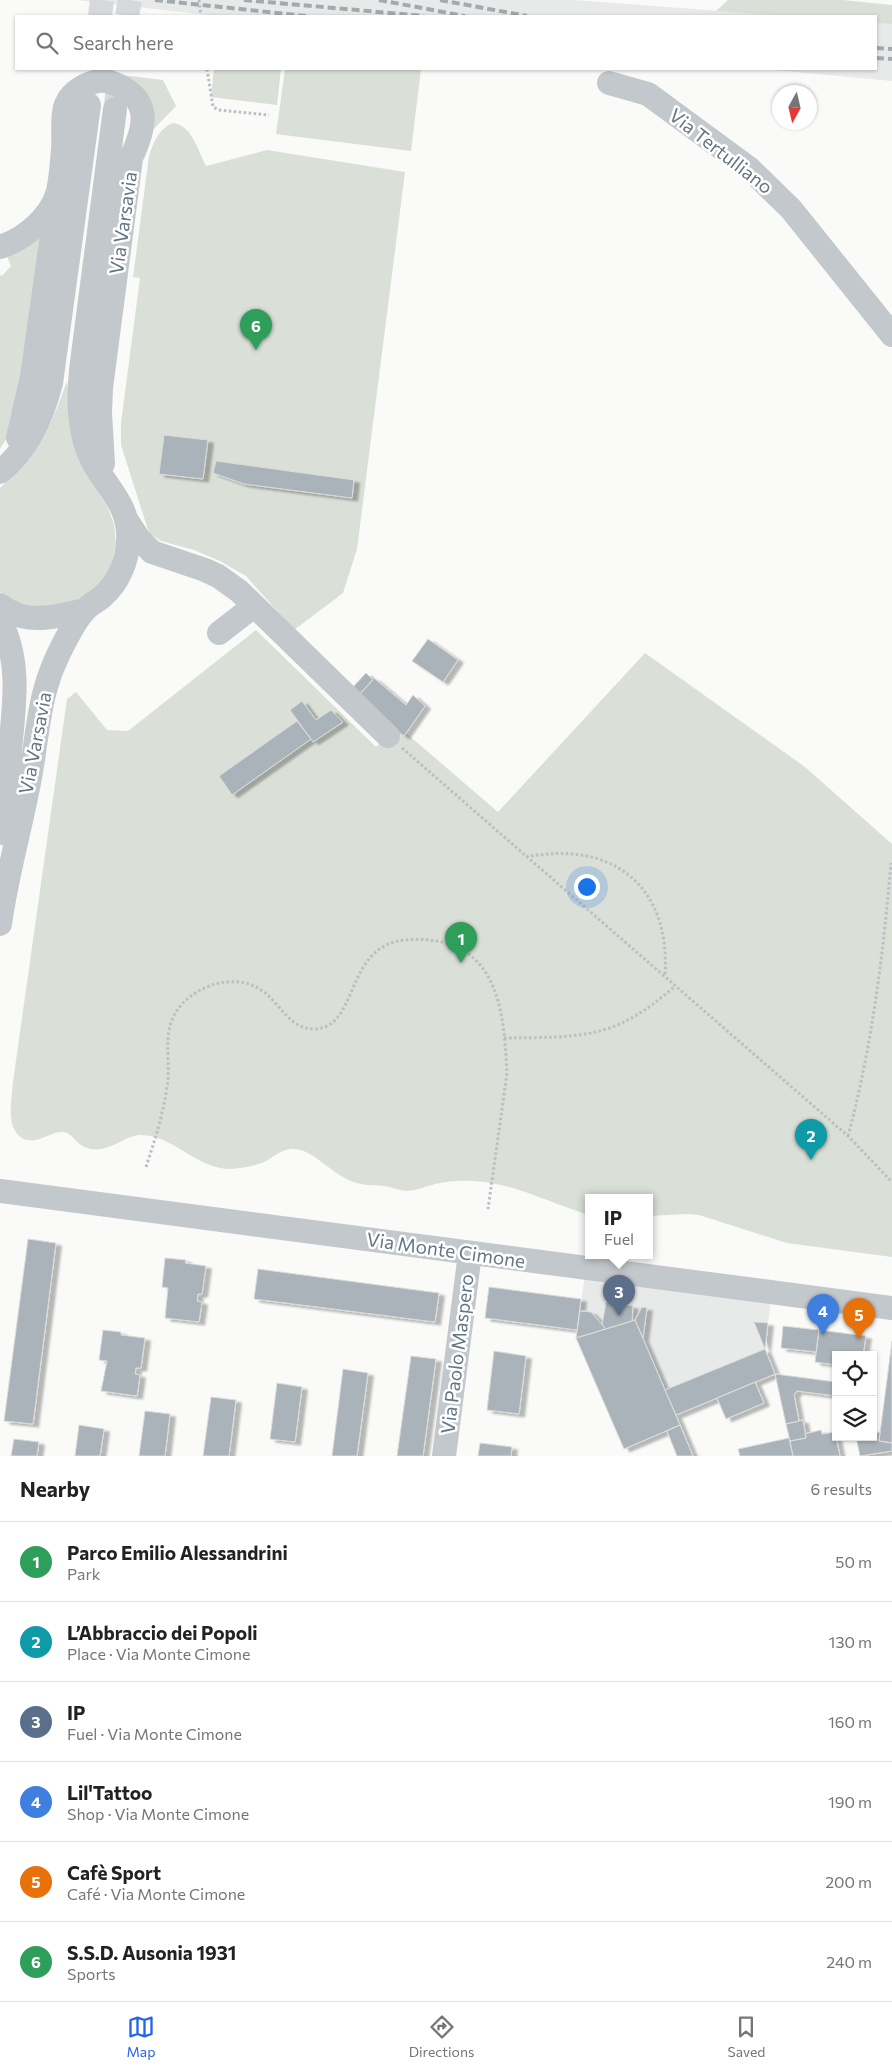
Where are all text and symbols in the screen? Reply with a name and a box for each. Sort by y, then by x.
search box [15,15,877,70]
icon: search [33,29,61,57]
text: Search here [73,31,173,54]
north arrow [772,85,817,130]
street label: Via Tertulliano [665,103,778,198]
street label: Via Varsavia [104,170,141,276]
pin: 6 [240,309,272,350]
street label: Via Varsavia [13,690,56,796]
your location [574,874,600,900]
pin: 1 [445,922,477,963]
pin: 2 [795,1119,827,1160]
popup [585,1194,653,1259]
text: IP [604,1206,622,1229]
street label: Via Monte Cimone [365,1227,527,1272]
text: Fuel [604,1229,634,1248]
street label: Via Paolo Maspero [435,1273,478,1435]
pin: 3 [603,1275,635,1316]
pin: 4 [807,1294,839,1335]
pin: 5 [843,1298,875,1339]
map controls [832,1351,877,1441]
button: locate [832,1351,877,1396]
button: layers [832,1396,877,1441]
text: Nearby [20,1476,90,1501]
text: 6 results [811,1479,872,1498]
text: Parco Emilio Alessandrini [67,1541,288,1564]
text: 1 [32,1552,40,1571]
text: 50 m [835,1552,872,1571]
text: Park [67,1564,100,1583]
text: L’Abbraccio dei Popoli [67,1621,258,1644]
text: 2 [31,1632,41,1651]
text: 130 m [829,1632,872,1651]
text: Place · Via Monte Cimone [67,1644,250,1663]
text: IP [67,1701,85,1724]
text: 3 [31,1712,41,1731]
text: 160 m [828,1712,872,1731]
text: Fuel · Via Monte Cimone [67,1724,242,1743]
text: Lil'Tattoo [67,1781,152,1804]
text: 4 [31,1792,41,1811]
text: 190 m [828,1792,872,1811]
text: Shop · Via Monte Cimone [67,1804,249,1823]
text: Cafè Sport [67,1861,161,1884]
text: 5 [31,1872,41,1891]
text: 200 m [825,1872,872,1891]
text: Café · Via Monte Cimone [67,1884,245,1903]
text: S.S.D. Ausonia 1931 [67,1941,236,1964]
text: 6 [31,1952,41,1971]
text: 240 m [826,1952,872,1971]
text: Sports [67,1964,116,1983]
tab: Map [127,2013,155,2060]
tab: Directions [409,2013,474,2060]
tab: Saved [728,2013,765,2060]

